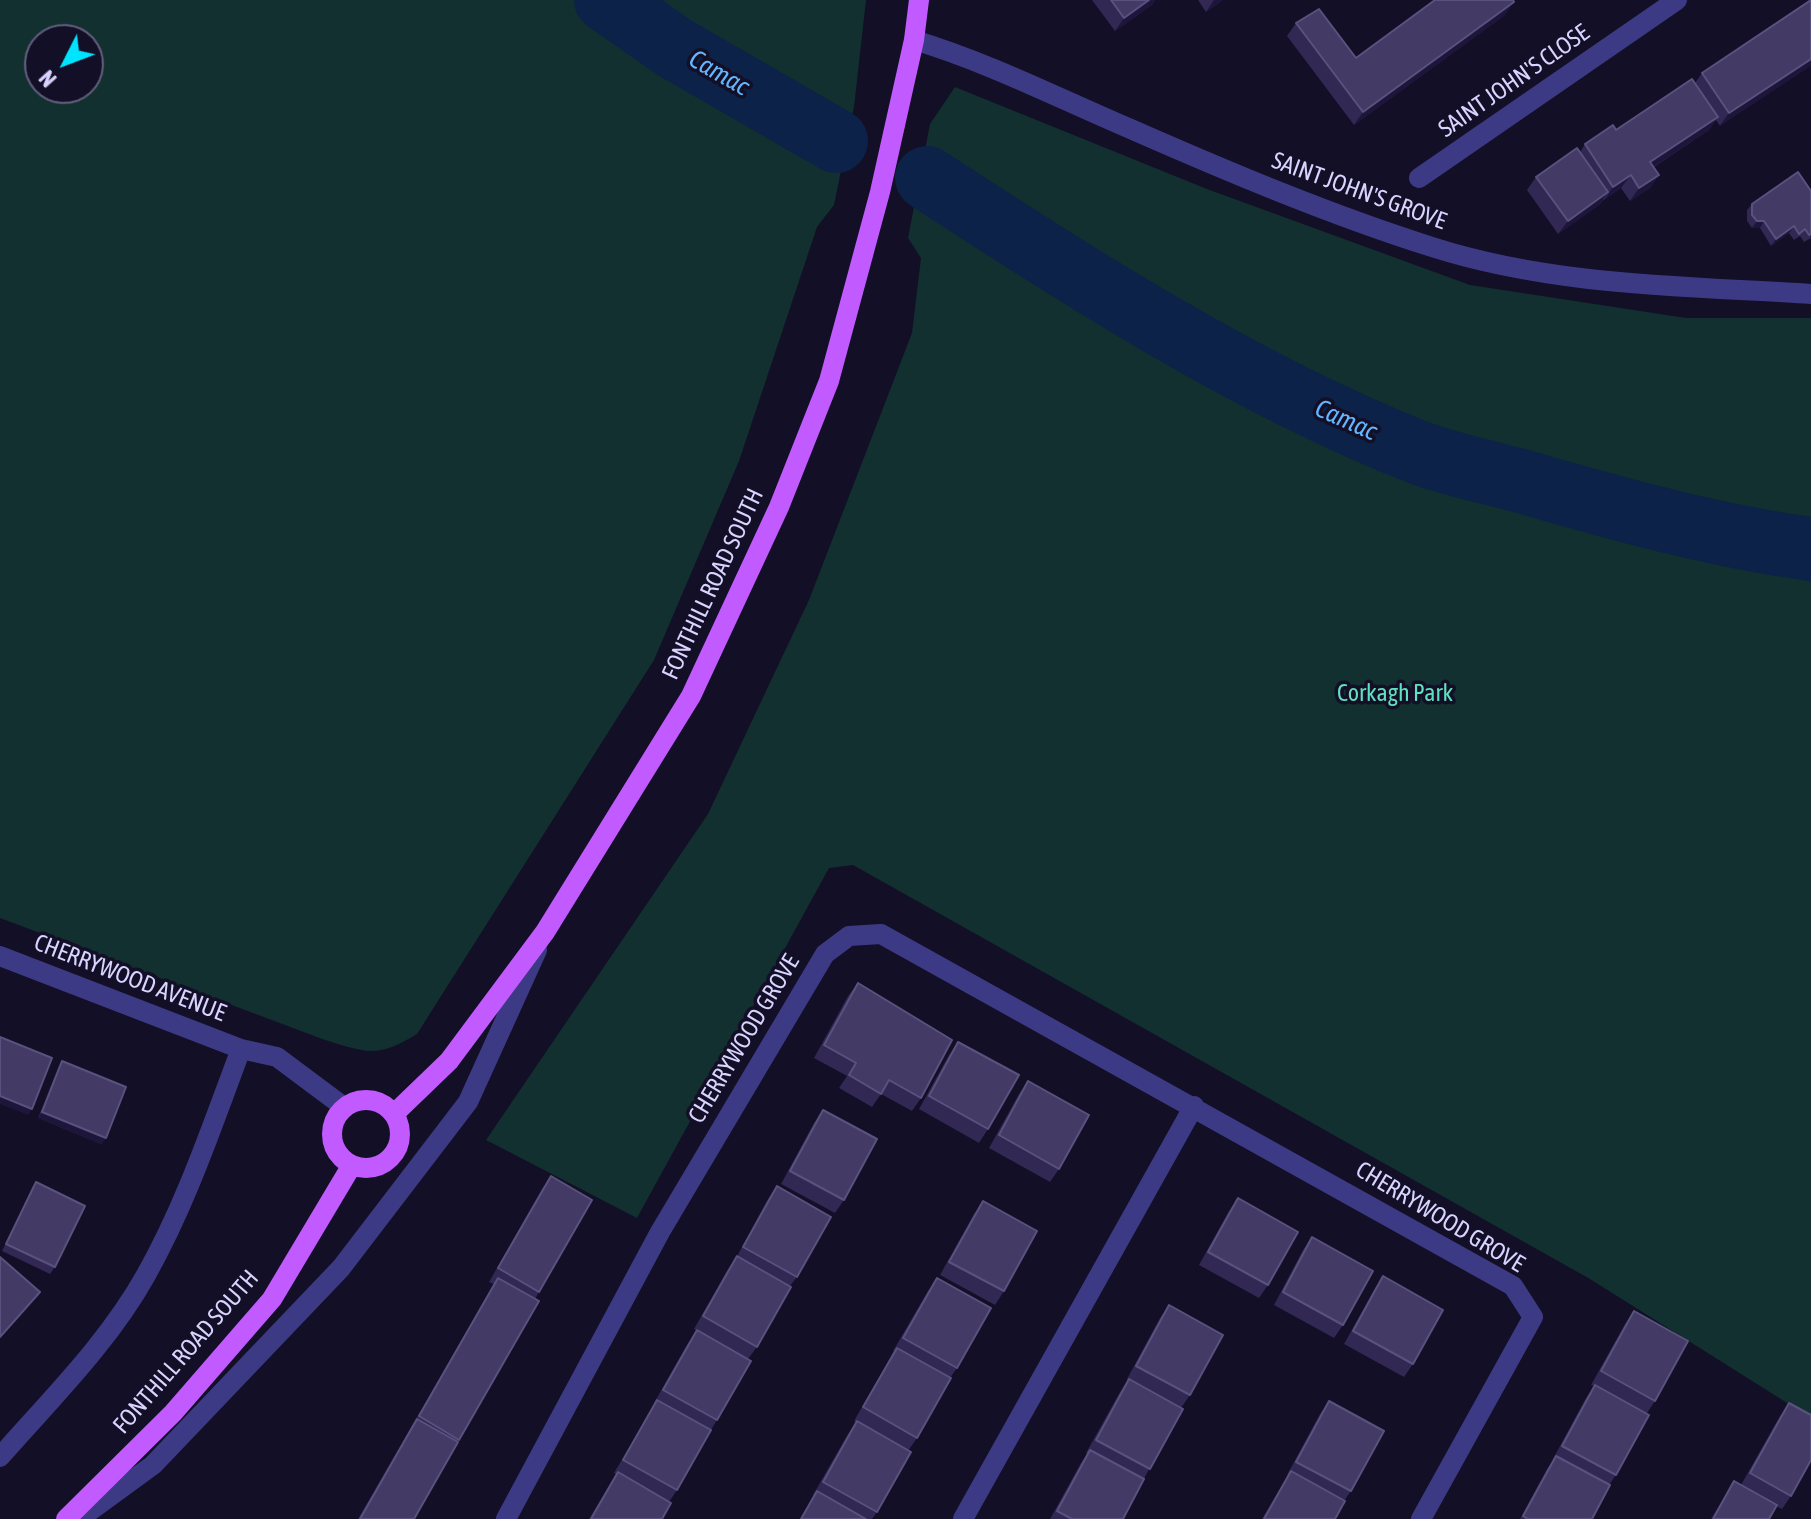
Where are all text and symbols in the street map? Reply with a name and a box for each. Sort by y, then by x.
street label: SAINT JOHN'S CLOSE [1433,18,1595,144]
north arrow [24,24,104,104]
water label: Camac [683,43,755,103]
text: N [34,65,62,92]
street label: SAINT JOHN'S GROVE [1268,146,1450,236]
water label: Camac [1310,393,1382,447]
street label: FONTHILL ROAD SOUTH [656,484,770,684]
park label: Corkagh Park [1337,679,1453,707]
street label: CHERRYWOOD AVENUE [30,928,230,1028]
street label: CHERRYWOOD GROVE [682,949,806,1129]
street label: CHERRYWOOD GROVE [1350,1155,1530,1279]
street label: FONTHILL ROAD SOUTH [107,1264,265,1440]

